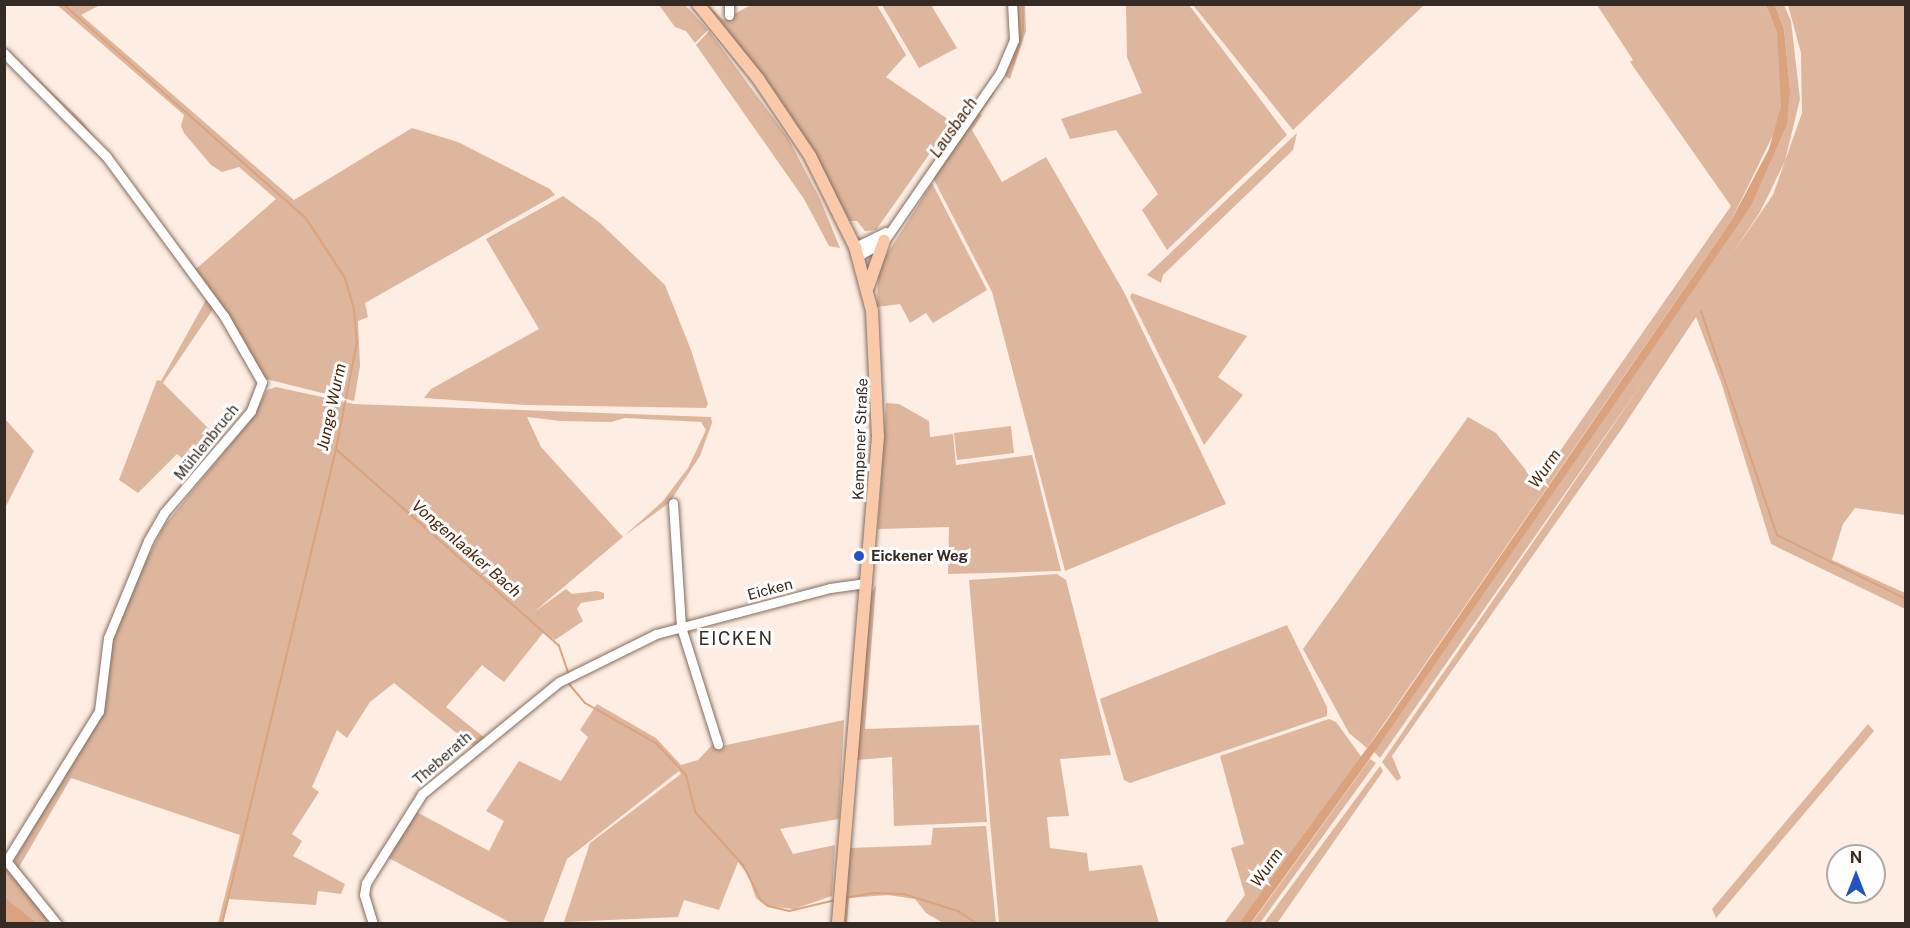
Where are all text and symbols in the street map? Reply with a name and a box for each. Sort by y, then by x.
water label: Lausbach [926,94,982,162]
water label: Junge Wurm [313,362,351,452]
street label: Kempener Straße [849,378,871,500]
street label: Mühlenbruch [170,400,242,484]
water label: Wurm [1525,446,1565,492]
water label: Vongenlaaker Bach [407,496,525,602]
place label: Eickener Weg [871,547,968,565]
marker: Eickener Weg [852,549,866,563]
street label: Eicken [745,574,795,604]
district label: EICKEN [699,628,773,650]
street label: Theberath [409,728,475,788]
north arrow [1826,844,1886,904]
water label: Wurm [1247,845,1287,891]
text: N [1850,848,1862,867]

